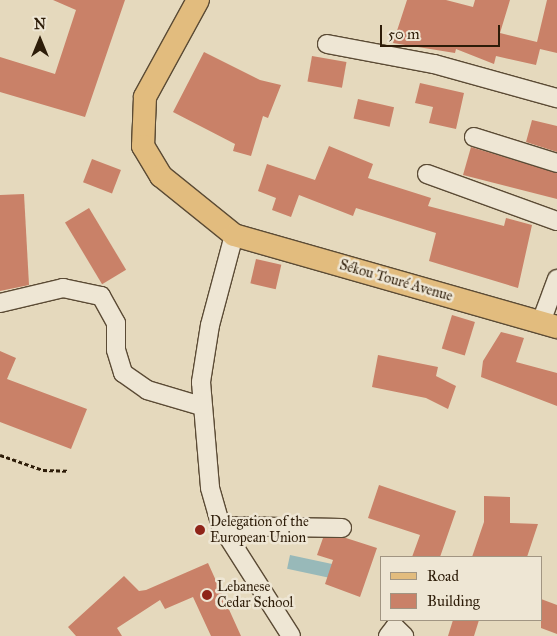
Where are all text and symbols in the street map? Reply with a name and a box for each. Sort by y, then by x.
north arrow [15,15,65,65]
scale bar [382,15,502,47]
text: N [34,16,46,33]
text: 50 m [388,25,420,43]
street label: Sékou Touré Avenue [337,257,455,305]
place label: Delegation of the European Union [210,514,309,546]
marker: Delegation of the European Union [194,524,206,536]
legend [380,556,542,621]
text: Road [427,567,459,585]
place label: Lebanese Cedar School [217,579,293,612]
marker: Lebanese Cedar School [201,589,213,601]
text: Building [427,592,480,610]

